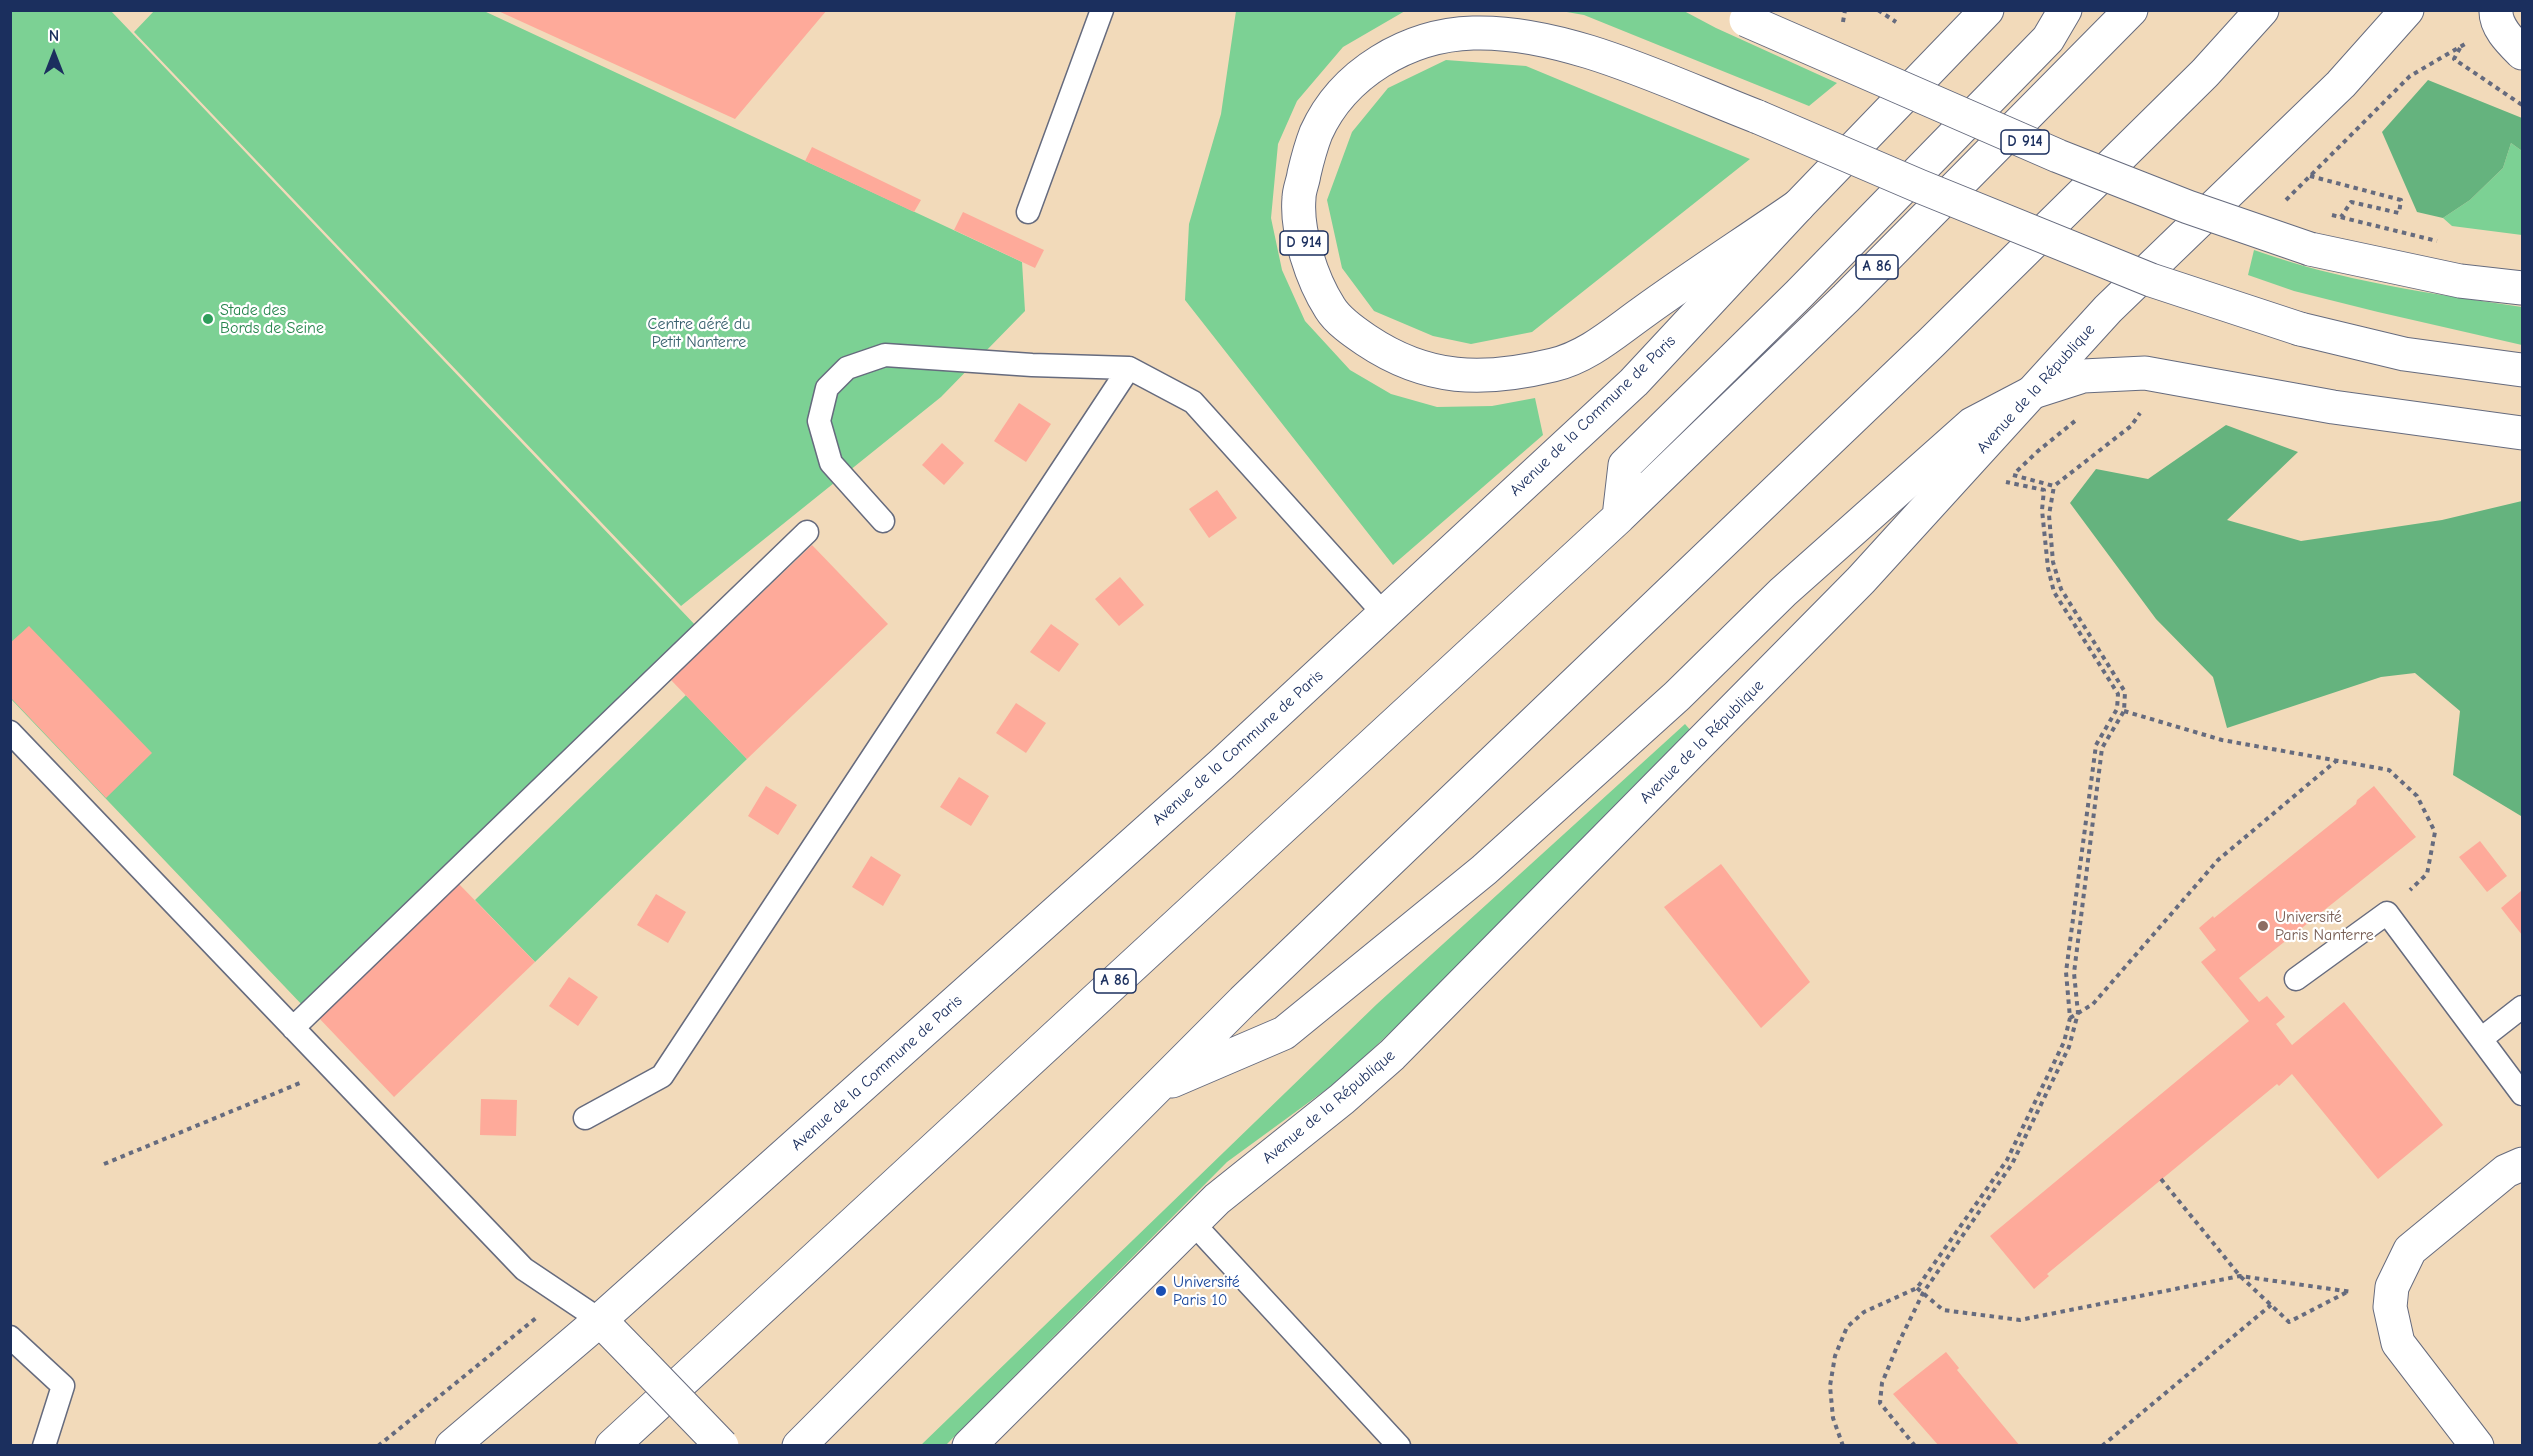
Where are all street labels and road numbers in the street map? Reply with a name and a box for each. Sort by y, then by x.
road number: D 914 [2001,130,2049,154]
road number: D 914 [1280,231,1328,255]
road number: A 86 [1856,255,1898,279]
street label: Avenue de la République [1973,320,2099,458]
street label: Avenue de la Commune de Paris [1506,332,1680,500]
street label: Avenue de la Commune de Paris [1149,666,1327,830]
street label: Avenue de la République [1636,676,1768,808]
road number: A 86 [1094,969,1136,993]
street label: Avenue de la Commune de Paris [788,991,966,1155]
street label: Avenue de la République [1259,1046,1399,1168]

